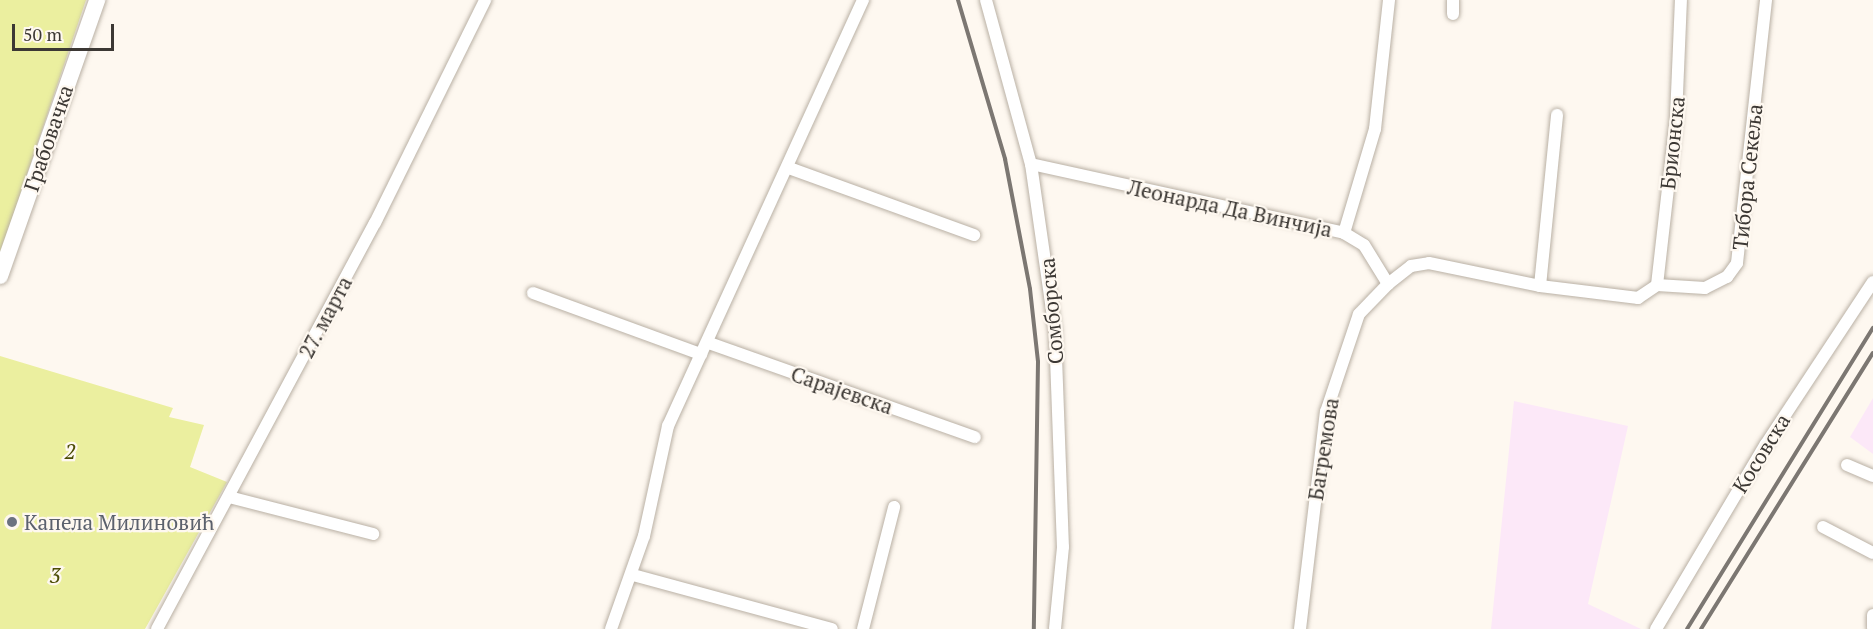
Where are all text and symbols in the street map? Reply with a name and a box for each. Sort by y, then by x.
scale bar [15,12,117,50]
text: 50 m [23,22,62,46]
street label: Грабовачка [18,81,78,195]
street label: Брионска [1655,95,1689,191]
street label: Тибора Секеља [1727,103,1767,251]
street label: Леонарда Да Винчија [1125,174,1335,242]
street label: Сомборска [1034,257,1068,365]
street label: 27. марта [293,271,357,363]
street label: Сарајевска [788,361,896,419]
street label: Багремова [1302,396,1344,502]
street label: Косовска [1727,409,1795,497]
park label: 2 [64,438,76,464]
place label: Капела Милиновић [24,509,214,535]
marker: Капела Милиновић [5,515,19,529]
park label: 3 [49,562,61,588]

